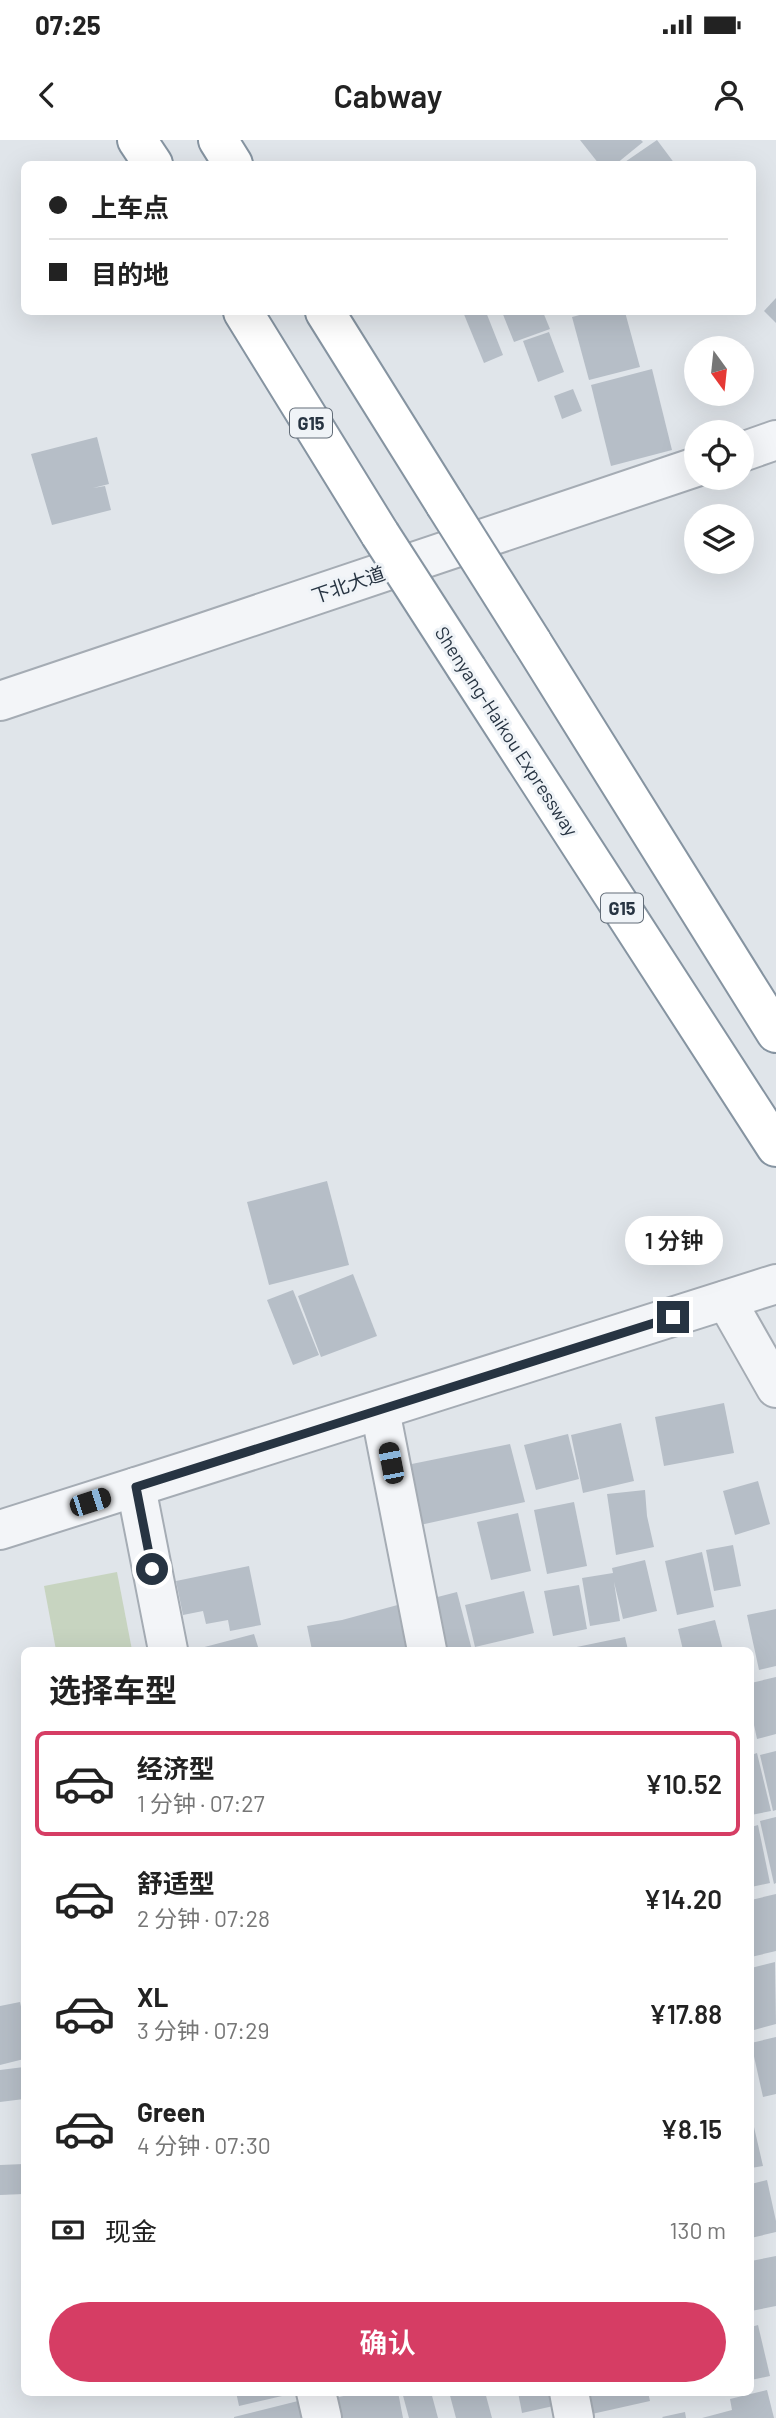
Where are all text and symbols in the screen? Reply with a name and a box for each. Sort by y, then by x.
text: 07:25 [35,9,101,40]
icon: back [28,76,66,114]
text: Cabway [334,76,443,114]
icon: person [710,76,748,114]
text: 上车点 [91,191,169,222]
text: 目的地 [91,258,169,289]
north arrow [684,336,754,406]
map controls [684,336,754,574]
road number: G15 [290,408,332,438]
button: locate [684,420,754,490]
button: layers [684,504,754,574]
street label: 下北大道 [308,561,388,607]
street label: Shenyang-Haikou Expressway [431,622,584,840]
road number: G15 [601,894,643,922]
callout: 1 分钟 [624,1216,722,1264]
text: 1 分钟 [645,1226,703,1254]
route end [657,1301,689,1333]
car [377,1440,406,1486]
car [67,1486,114,1518]
route start [136,1553,168,1585]
text: 选择车型 [49,1670,177,1708]
icon: car [53,1752,116,1815]
text: 经济型 [137,1752,215,1783]
text: ¥10.52 [645,1768,722,1799]
text: 1 分钟 · 07:27 [137,1789,265,1817]
icon: car [53,1867,116,1930]
text: 舒适型 [137,1867,215,1898]
text: ¥14.20 [644,1883,722,1914]
text: 2 分钟 · 07:28 [137,1904,270,1932]
text: XL [137,1981,168,2012]
icon: car [53,1982,116,2045]
text: ¥17.88 [649,1998,722,2029]
text: 3 分钟 · 07:29 [137,2016,269,2044]
text: Green [137,2096,205,2127]
icon: car [53,2097,116,2160]
text: ¥8.15 [660,2113,722,2144]
text: 4 分钟 · 07:30 [137,2131,271,2159]
icon: cash [49,2211,87,2249]
text: 现金 [105,2215,157,2246]
text: 130 m [669,2216,726,2244]
button: 确认 [49,2302,726,2382]

